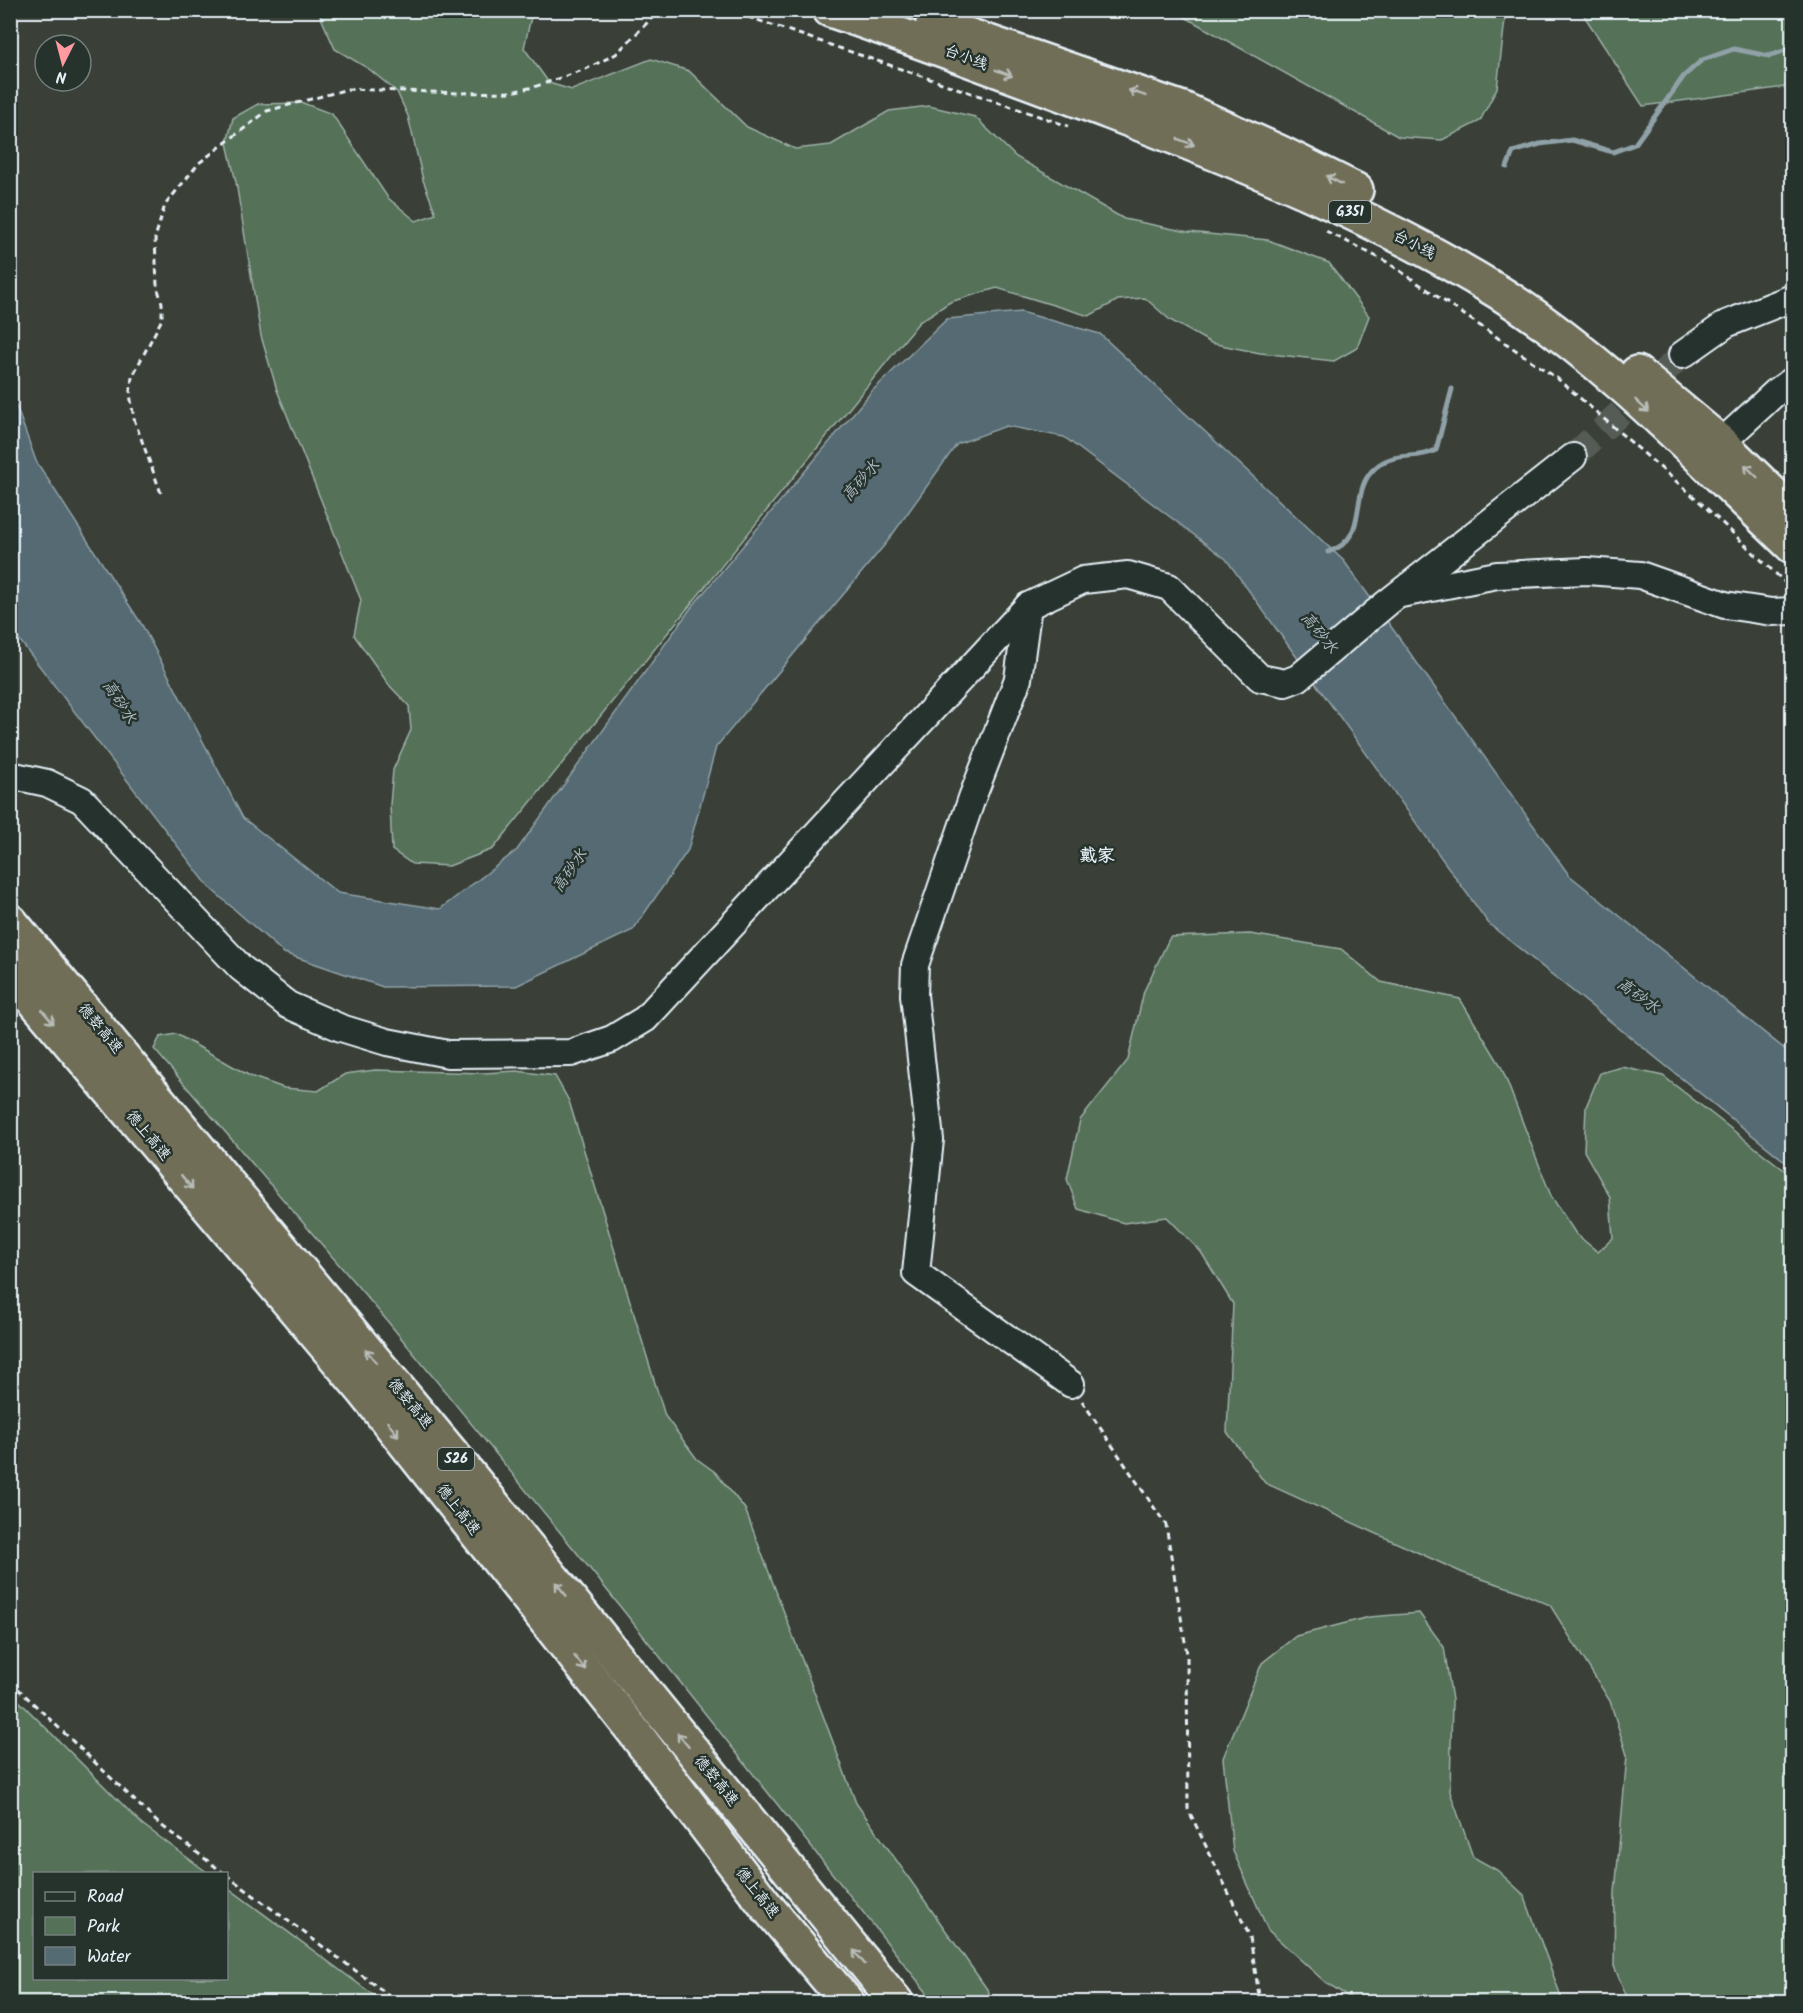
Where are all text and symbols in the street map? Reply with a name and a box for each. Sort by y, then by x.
north arrow [33,33,93,93]
street label: 台小线 [941,39,991,77]
text: N [55,63,68,89]
one-way arrow [994,68,1012,79]
one-way arrow [1128,87,1147,98]
one-way arrow [1176,137,1195,148]
one-way arrow [1326,174,1344,185]
road number: G351 [1329,201,1371,223]
street label: 台小线 [1388,224,1440,266]
one-way arrow [1634,399,1649,413]
water label: 高砂水 [836,454,887,507]
one-way arrow [1743,464,1758,478]
water label: 高砂水 [1294,606,1344,660]
water label: 高砂水 [95,675,143,730]
district label: 戴家 [1079,842,1115,871]
water label: 高砂水 [546,843,595,898]
water label: 高砂水 [1611,972,1666,1021]
street label: 德婺高速 [72,998,128,1060]
one-way arrow [41,1009,55,1024]
street label: 德上高速 [120,1105,176,1167]
one-way arrow [181,1174,194,1190]
one-way arrow [364,1349,378,1364]
street label: 德婺高速 [382,1373,438,1435]
one-way arrow [386,1420,399,1436]
road number: S26 [438,1448,474,1470]
street label: 德上高速 [430,1479,486,1541]
one-way arrow [554,1581,567,1597]
one-way arrow [573,1655,586,1671]
one-way arrow [677,1733,690,1749]
street label: 德婺高速 [688,1750,744,1812]
street label: 德上高速 [729,1862,785,1924]
legend [33,1872,228,1980]
text: Road [87,1883,124,1912]
text: Park [87,1913,120,1942]
text: Water [87,1943,132,1972]
one-way arrow [852,1949,865,1965]

